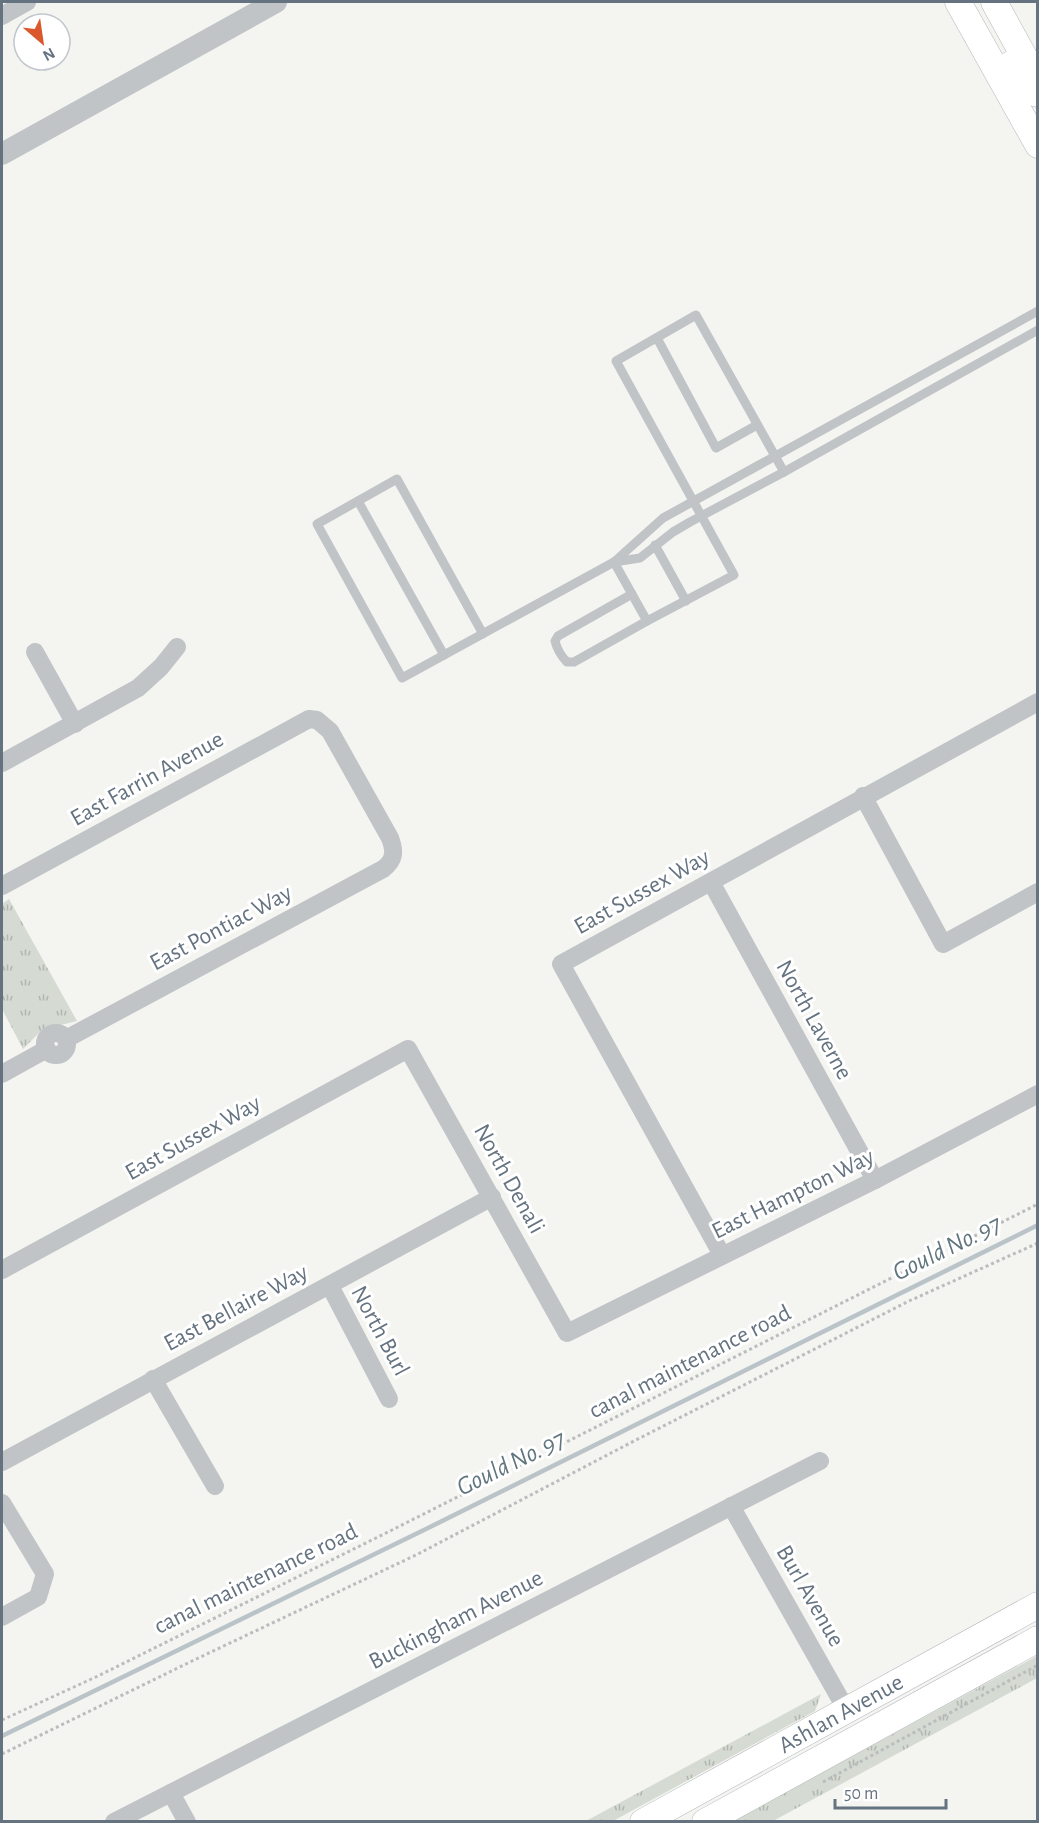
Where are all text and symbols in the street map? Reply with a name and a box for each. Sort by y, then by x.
north arrow [12,12,72,72]
text: N [40,45,58,64]
street label: East Farrin Avenue [66,727,228,831]
street label: East Sussex Way [570,845,714,939]
street label: East Pontiac Way [146,881,296,975]
street label: North Laverne [771,956,857,1084]
street label: East Sussex Way [121,1091,265,1185]
street label: North Denali [469,1120,549,1238]
street label: East Hampton Way [708,1144,878,1244]
water label: Gould No. 97 [889,1211,1006,1285]
street label: East Bellaire Way [160,1260,312,1356]
street label: North Burl [346,1282,414,1380]
street label: canal maintenance road [585,1301,795,1423]
water label: Gould No. 97 [453,1426,570,1500]
street label: canal maintenance road [151,1519,361,1639]
street label: Burl Avenue [771,1541,849,1651]
street label: Buckingham Avenue [365,1566,547,1674]
street label: Ashlan Avenue [775,1670,907,1758]
scale bar [835,1772,946,1810]
text: 50 m [844,1785,878,1803]

